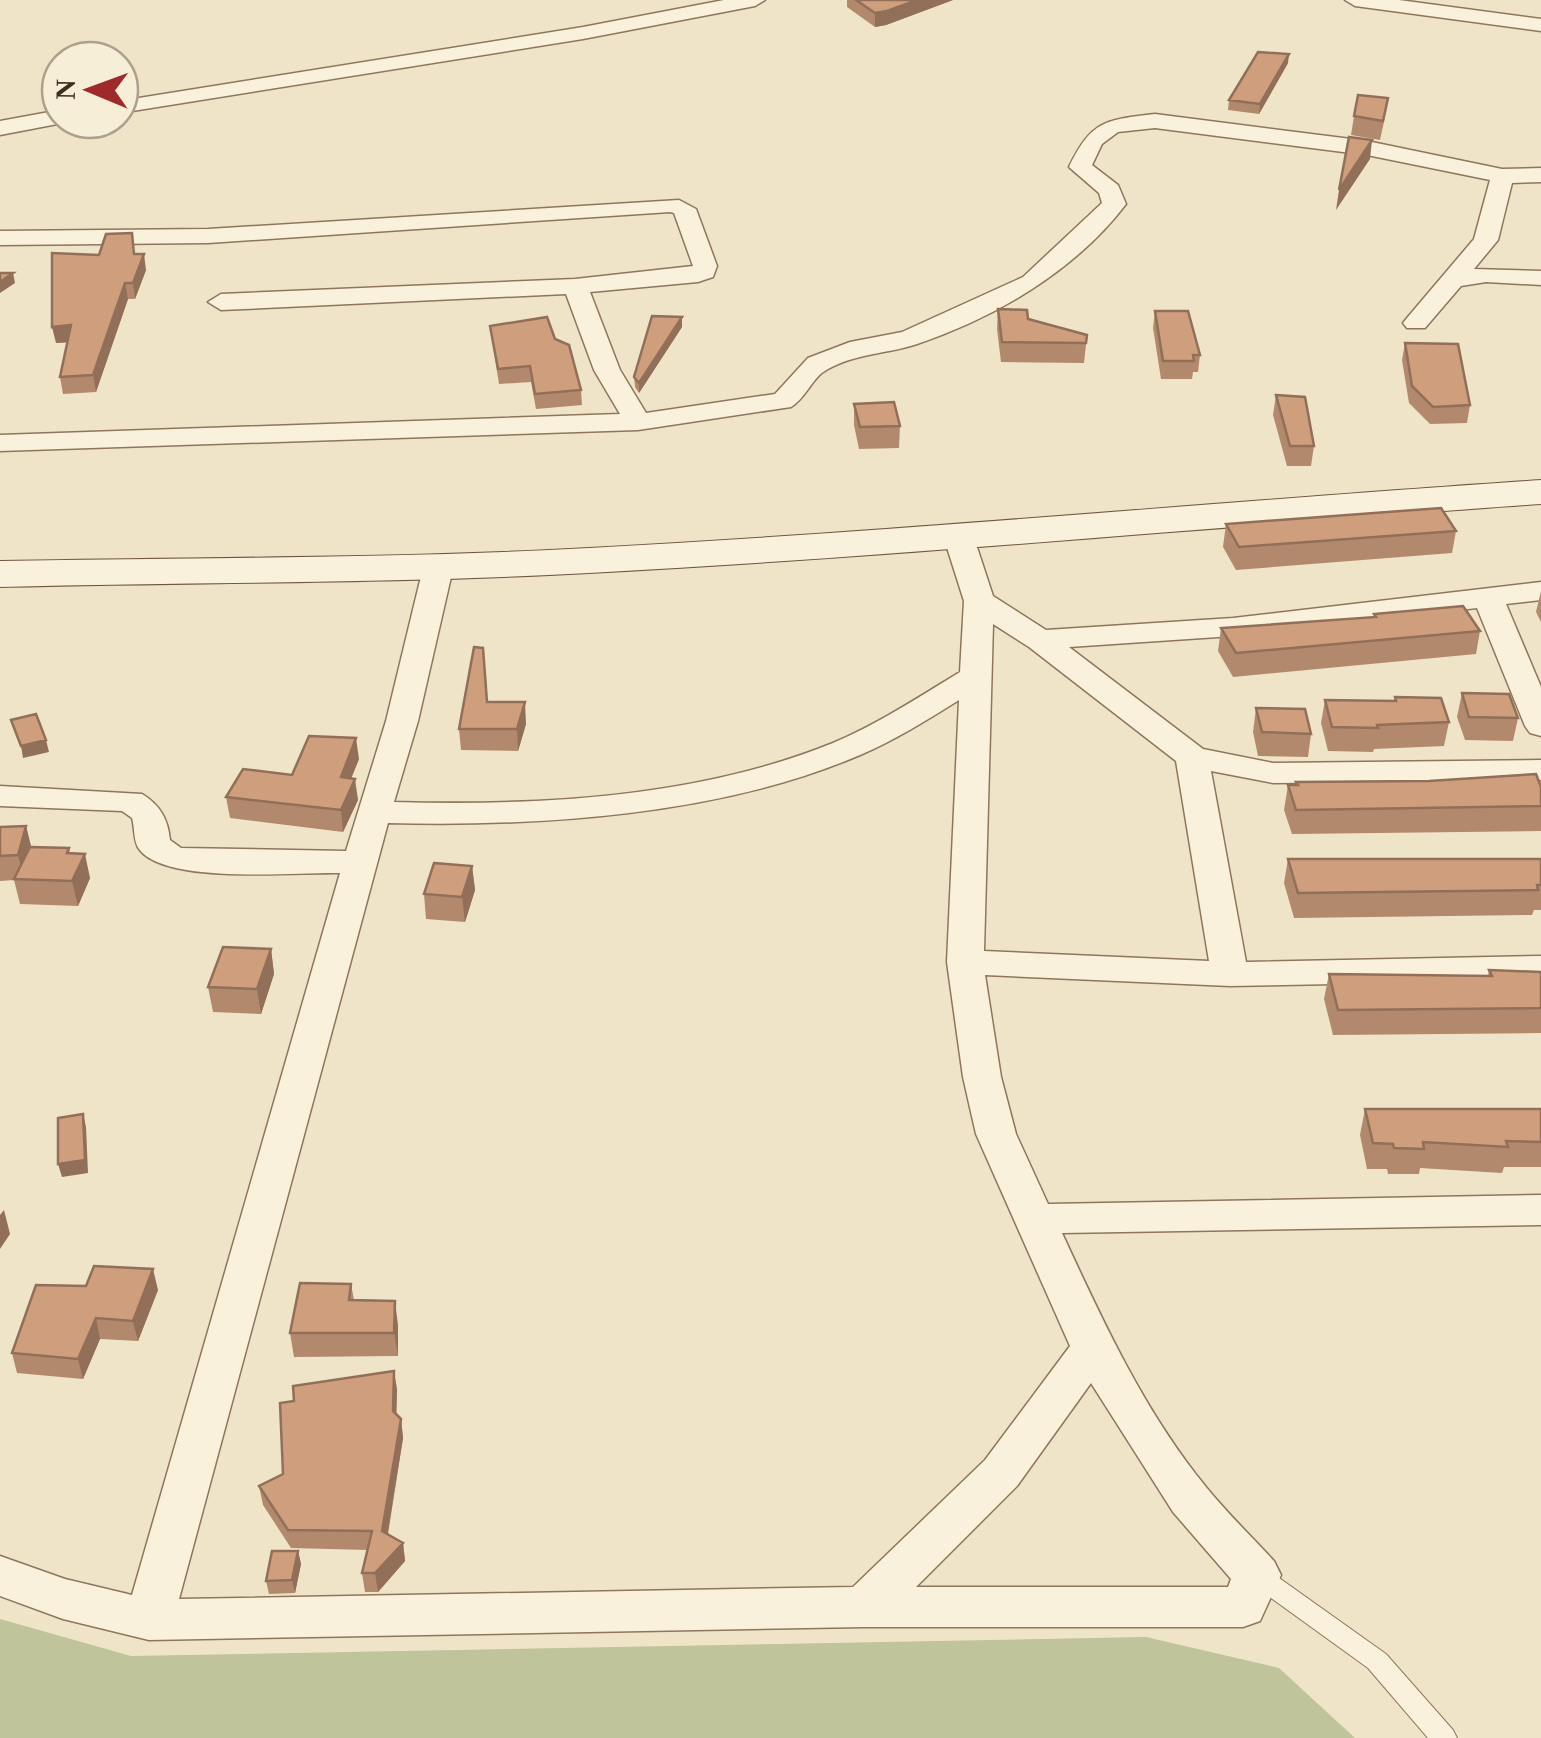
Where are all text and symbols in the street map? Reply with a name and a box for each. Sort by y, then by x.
north arrow [40,40,140,140]
text: N [50,79,81,100]

